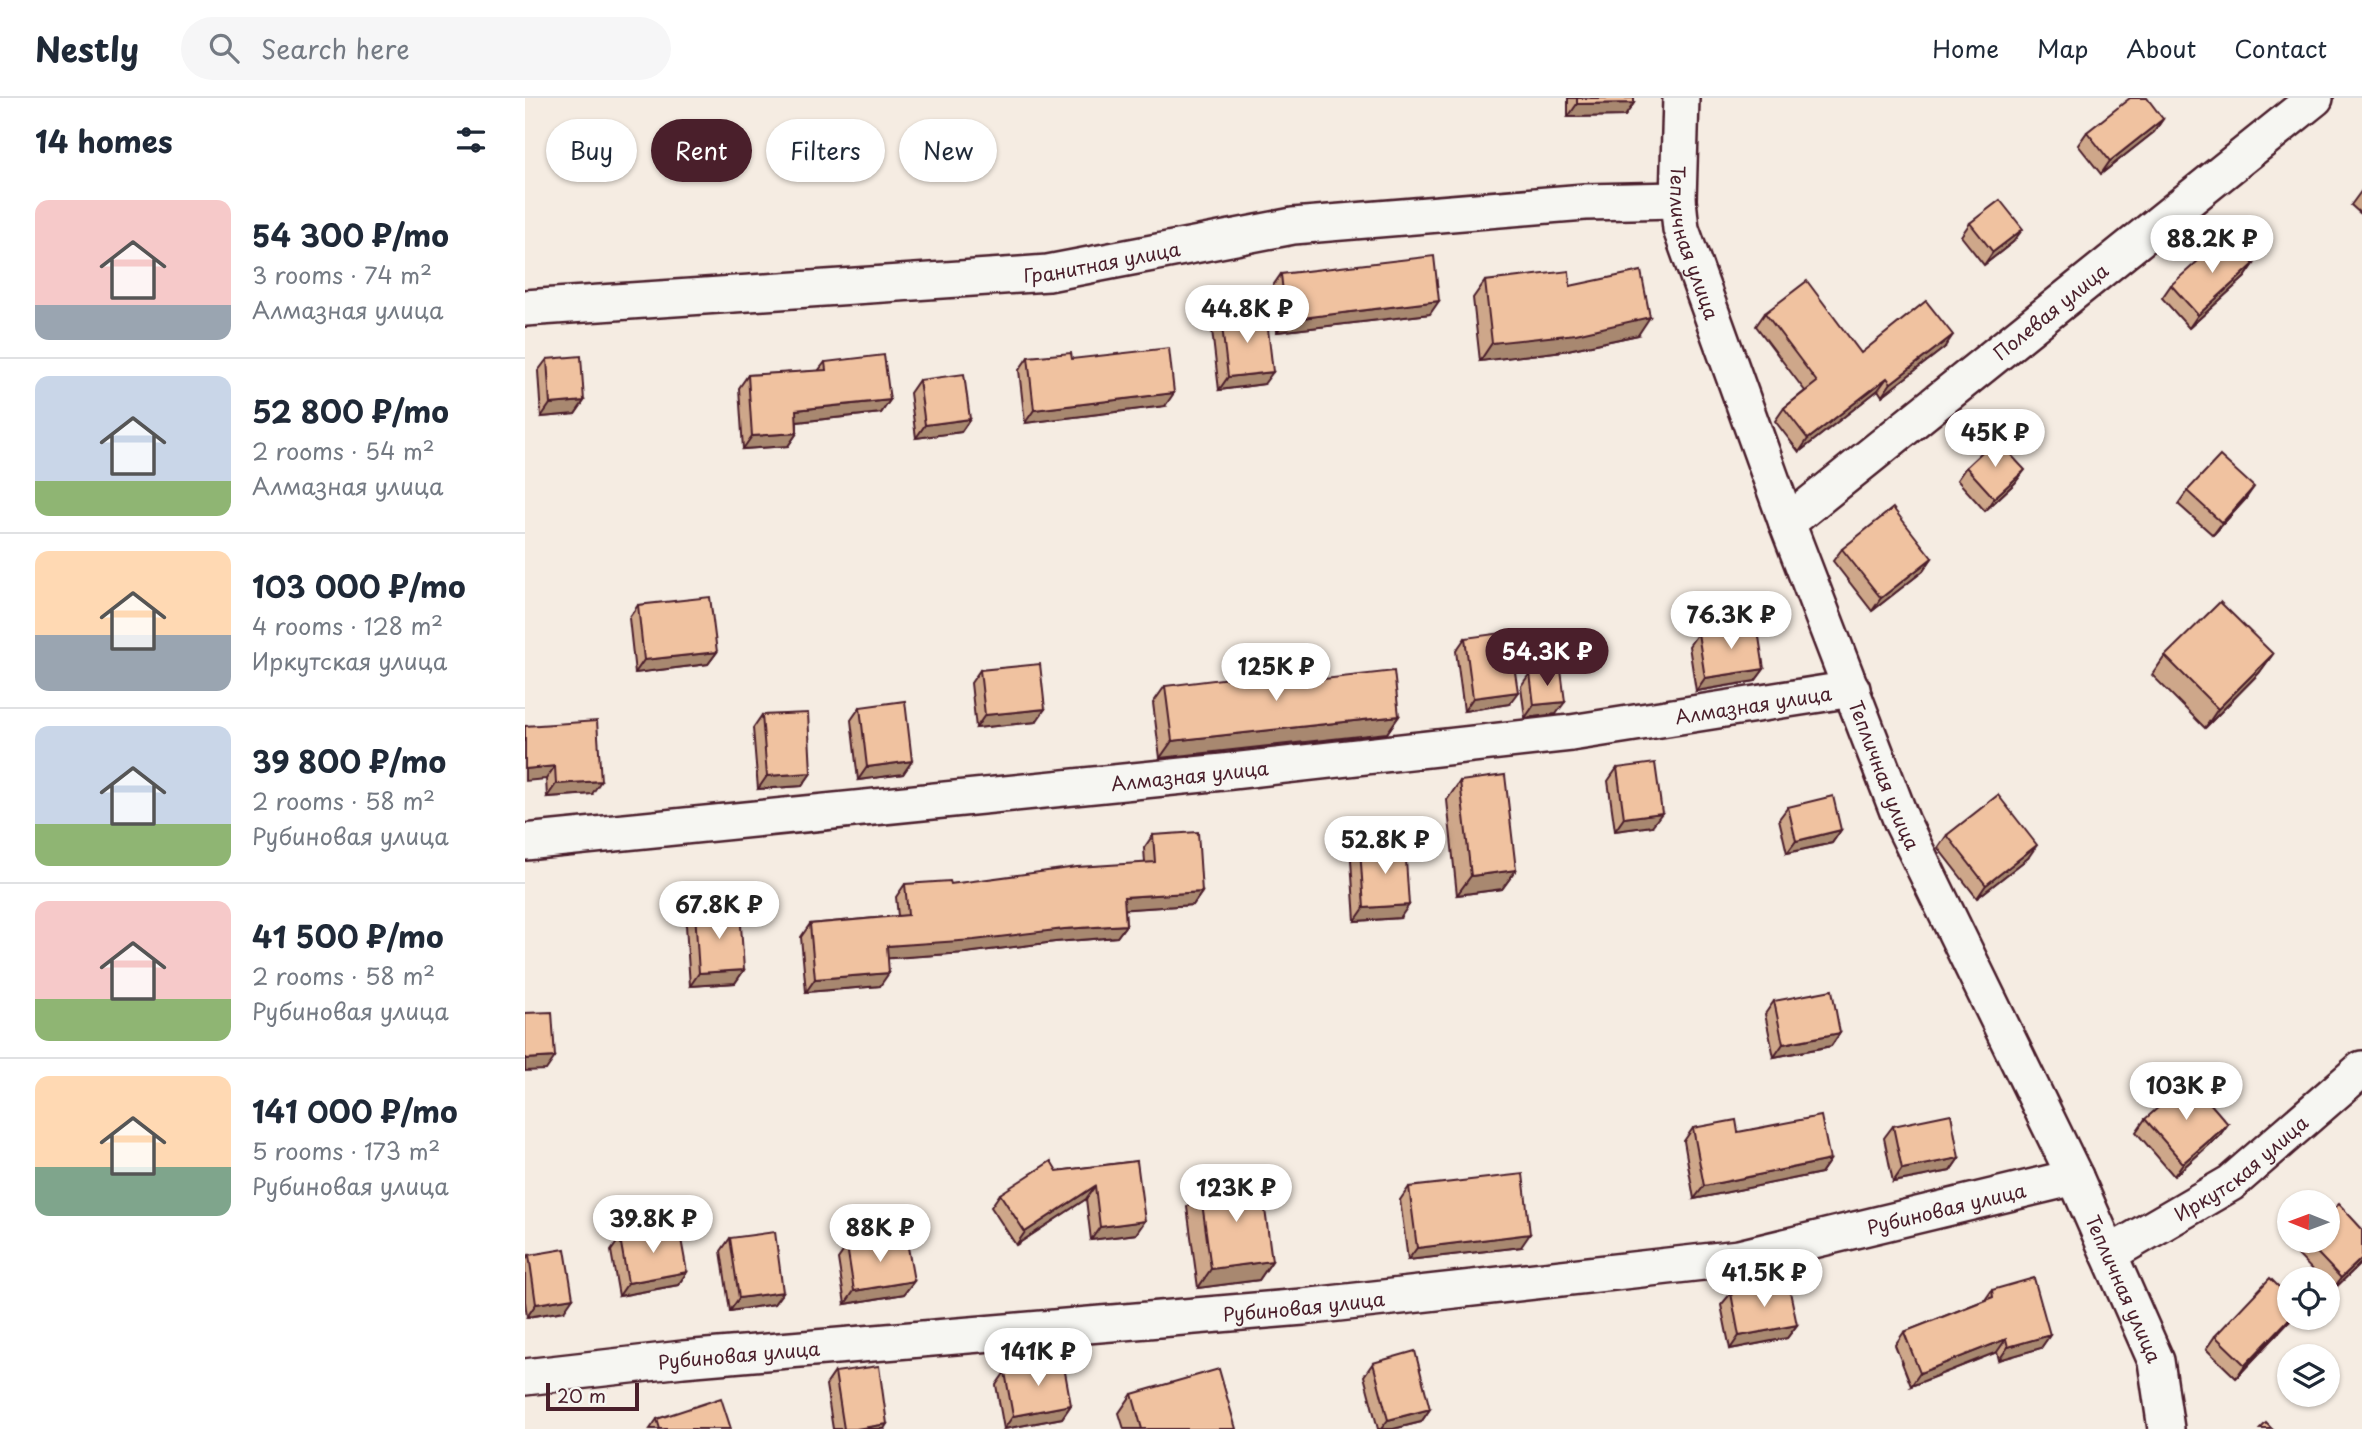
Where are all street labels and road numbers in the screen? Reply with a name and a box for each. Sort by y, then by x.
street label: Тепличная улица [1664,165,1726,323]
street label: Гранитная улица [1023,234,1182,289]
street label: Полевая улица [1987,256,2114,366]
street label: Алмазная улица [1673,678,1833,731]
street label: Тепличная улица [1842,696,1927,854]
street label: Алмазная улица [1110,753,1270,797]
street label: Иркутская улица [2169,1108,2314,1227]
street label: Рубиновая улица [1864,1175,2029,1241]
street label: Тепличная улица [2079,1210,2169,1367]
street label: Рубиновая улица [1222,1284,1386,1328]
street label: Рубиновая улица [656,1334,821,1376]

